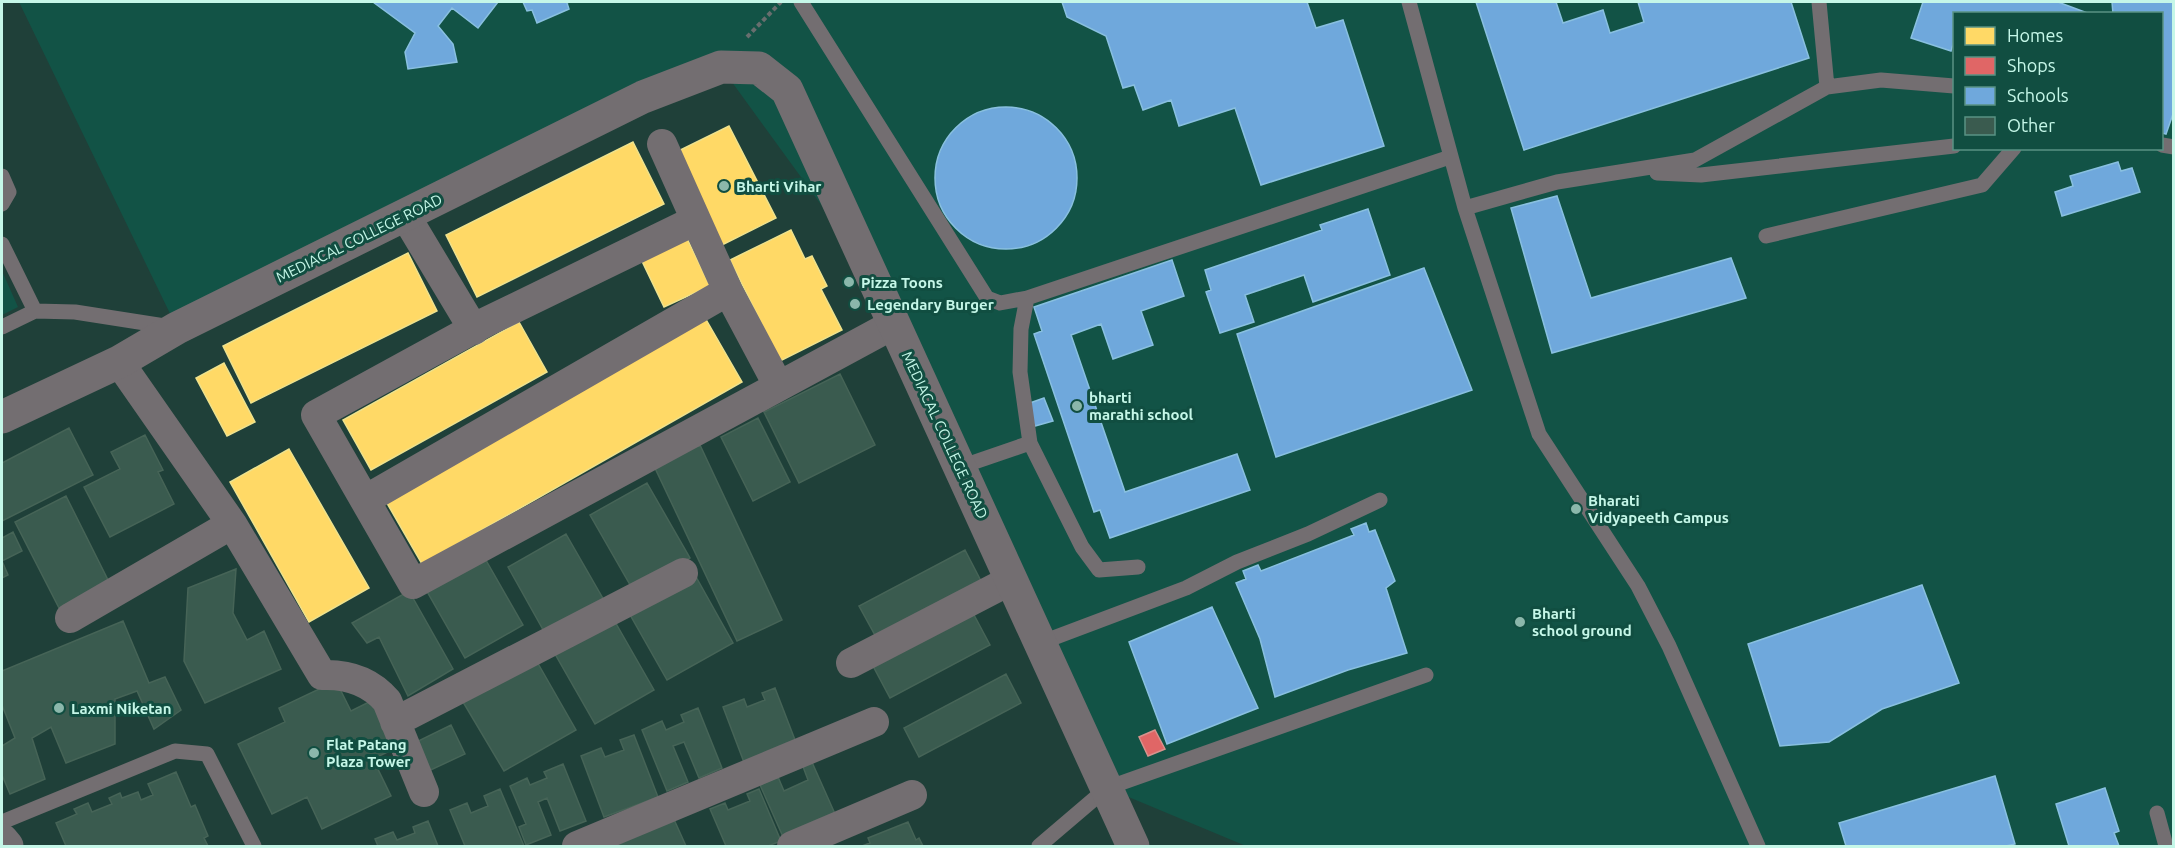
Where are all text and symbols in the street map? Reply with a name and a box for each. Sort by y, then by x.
legend [1953,12,2163,150]
text: Homes [2007,25,2064,45]
text: Shops [2007,55,2056,75]
text: Schools [2007,85,2069,105]
text: Other [2007,115,2055,135]
place label: Bharti Vihar [736,178,822,195]
marker: Bharti Vihar [717,179,731,193]
street label: MEDIACAL COLLEGE ROAD [273,190,445,286]
place label: Pizza Toons [861,274,943,291]
marker: Pizza Toons [842,275,856,289]
place label: Legendary Burger [867,296,995,313]
marker: Legendary Burger [848,297,862,311]
street label: MEDIACAL COLLEGE ROAD [899,349,991,521]
place label: bharti marathi school [1089,389,1194,423]
marker: bharti marathi school [1070,399,1084,413]
place label: Bharati Vidyapeeth Campus [1588,492,1729,526]
marker: Bharati Vidyapeeth Campus [1569,502,1583,516]
place label: Bharti school ground [1532,605,1632,639]
marker: Bharti school ground [1513,615,1527,629]
place label: Laxmi Niketan [71,700,171,717]
marker: Laxmi Niketan [52,701,66,715]
place label: Flat Patang Plaza Tower [326,736,411,770]
marker: Flat Patang Plaza Tower [307,746,321,760]

